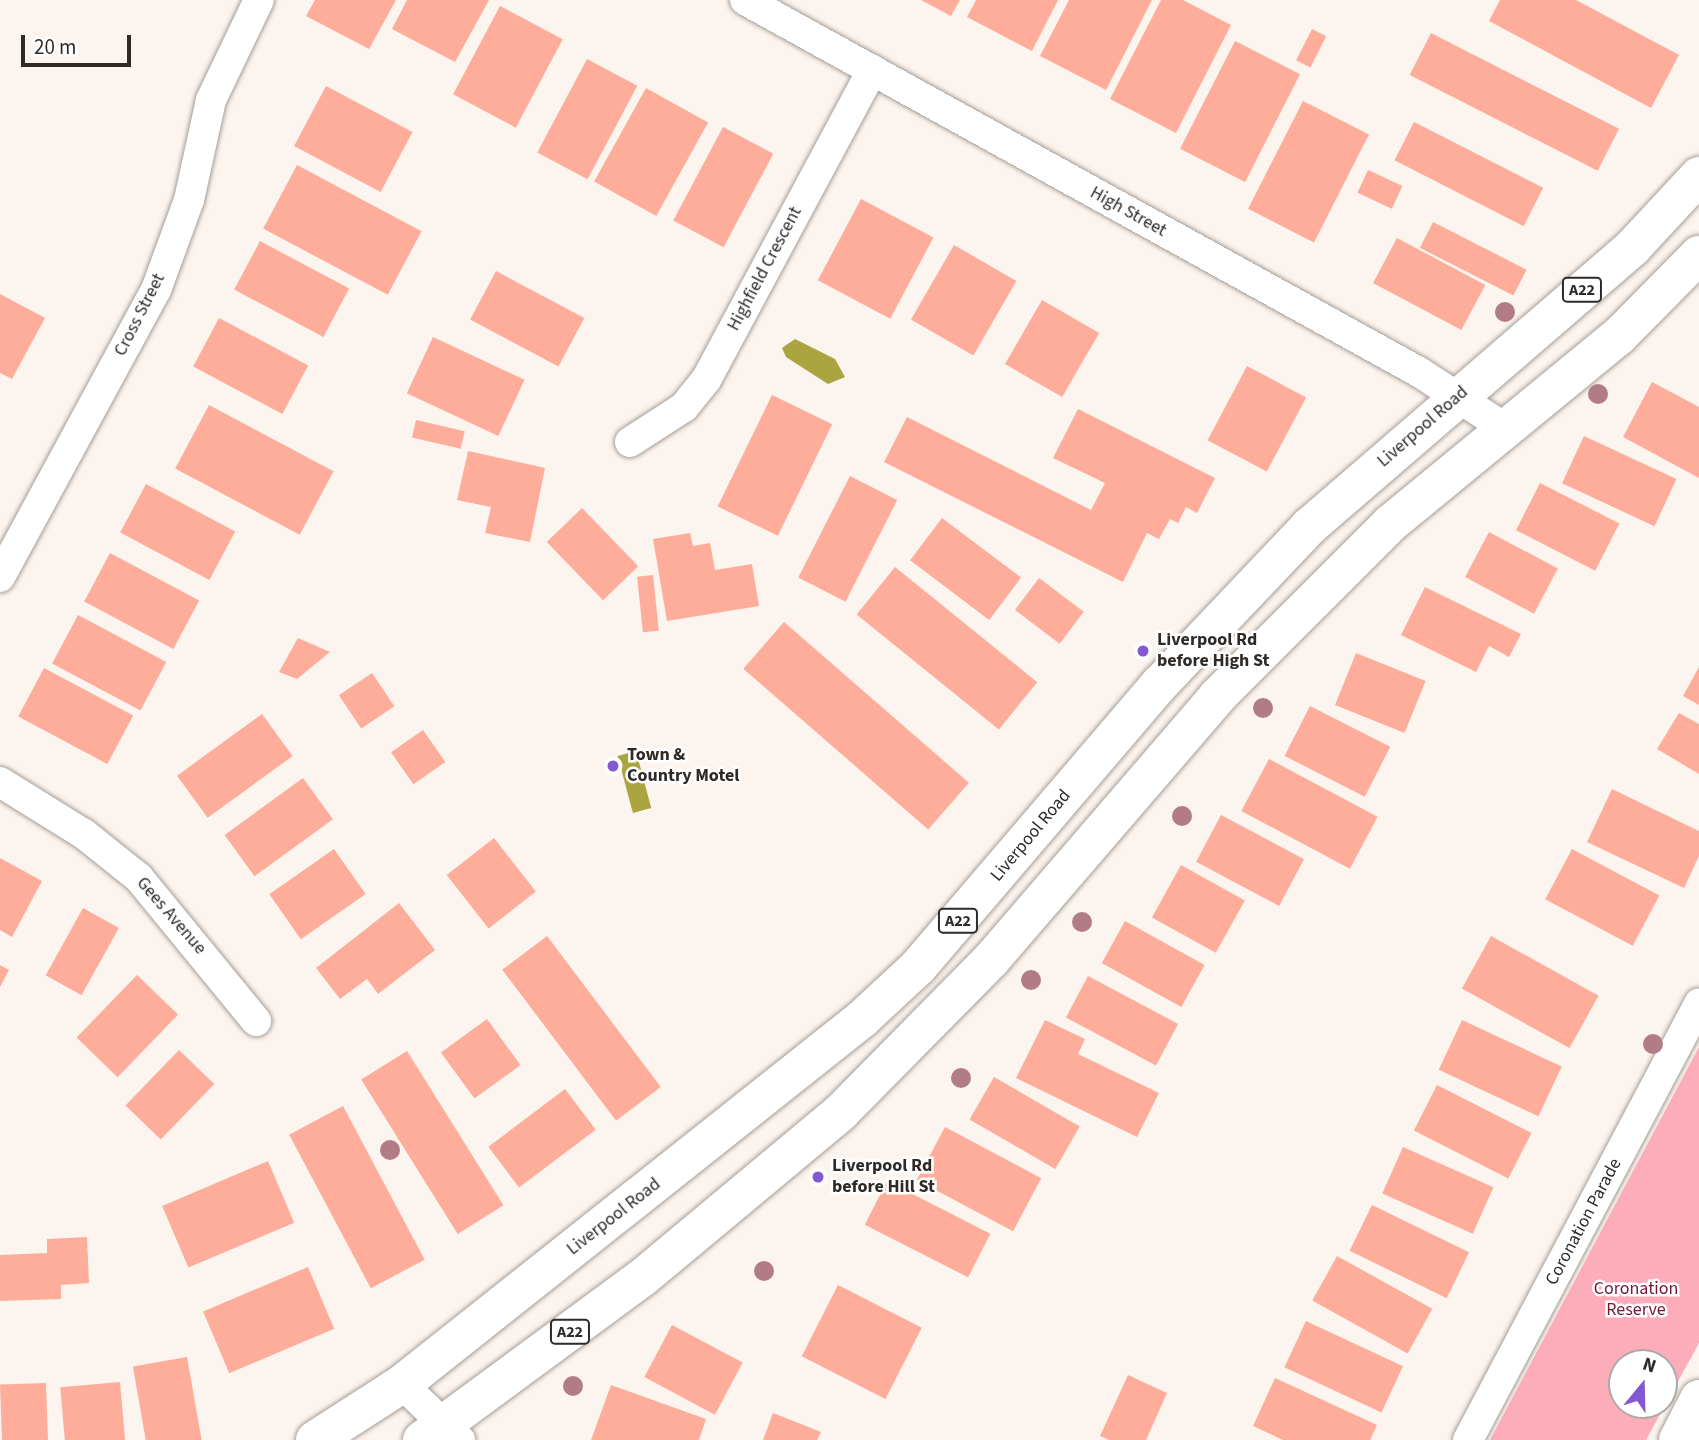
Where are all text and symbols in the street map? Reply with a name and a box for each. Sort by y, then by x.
scale bar [24,21,135,65]
text: 20 m [34,32,76,62]
street label: High Street [1086,182,1170,242]
street label: Highfield Crescent [723,203,807,335]
street label: Cross Street [110,270,170,360]
road number: A22 [1561,278,1603,302]
street label: Liverpool Road [1373,382,1473,472]
place label: Liverpool Rd before High St [1157,630,1269,672]
marker: Liverpool Rd before High St [1135,643,1151,659]
place label: Town & Country Motel [627,745,739,788]
marker: Town & Country Motel [605,758,621,774]
street label: Liverpool Road [986,786,1076,886]
street label: Gees Avenue [131,873,211,959]
road number: A22 [937,909,979,934]
street label: Coronation Parade [1541,1155,1627,1289]
place label: Liverpool Rd before Hill St [832,1156,935,1198]
marker: Liverpool Rd before Hill St [810,1169,826,1185]
street label: Liverpool Road [563,1174,665,1260]
park label: Coronation Reserve [1594,1279,1678,1322]
road number: A22 [549,1320,591,1344]
north arrow [1608,1349,1678,1419]
text: N [1639,1351,1660,1380]

